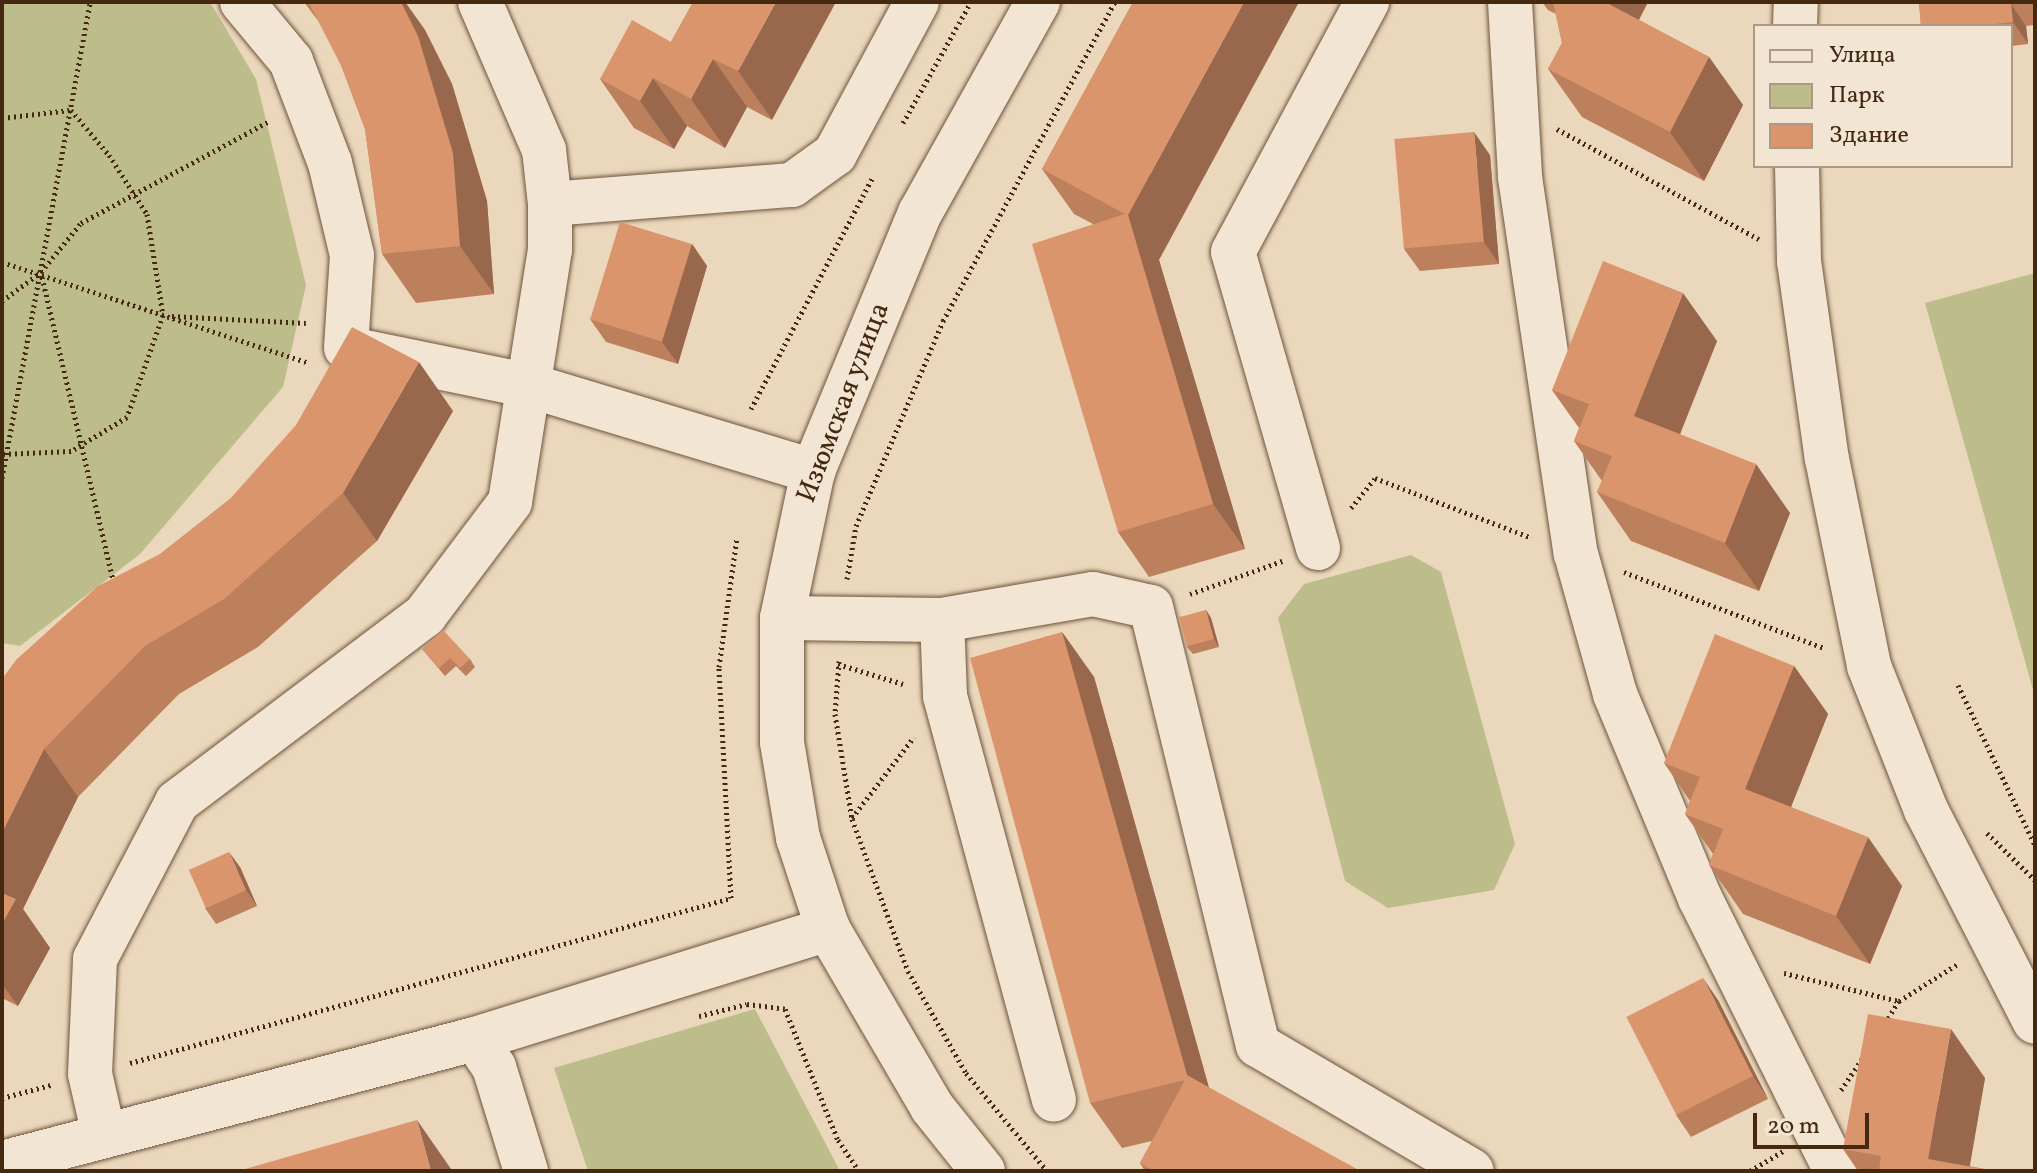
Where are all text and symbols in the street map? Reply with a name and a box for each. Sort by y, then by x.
legend [1753,24,2013,168]
text: Улица [1829,39,1896,73]
text: Парк [1829,79,1885,113]
text: Здание [1829,119,1909,153]
street label: Изюмская улица [790,298,898,508]
scale bar [1757,1097,1873,1147]
text: 20 m [1767,1110,1820,1144]

